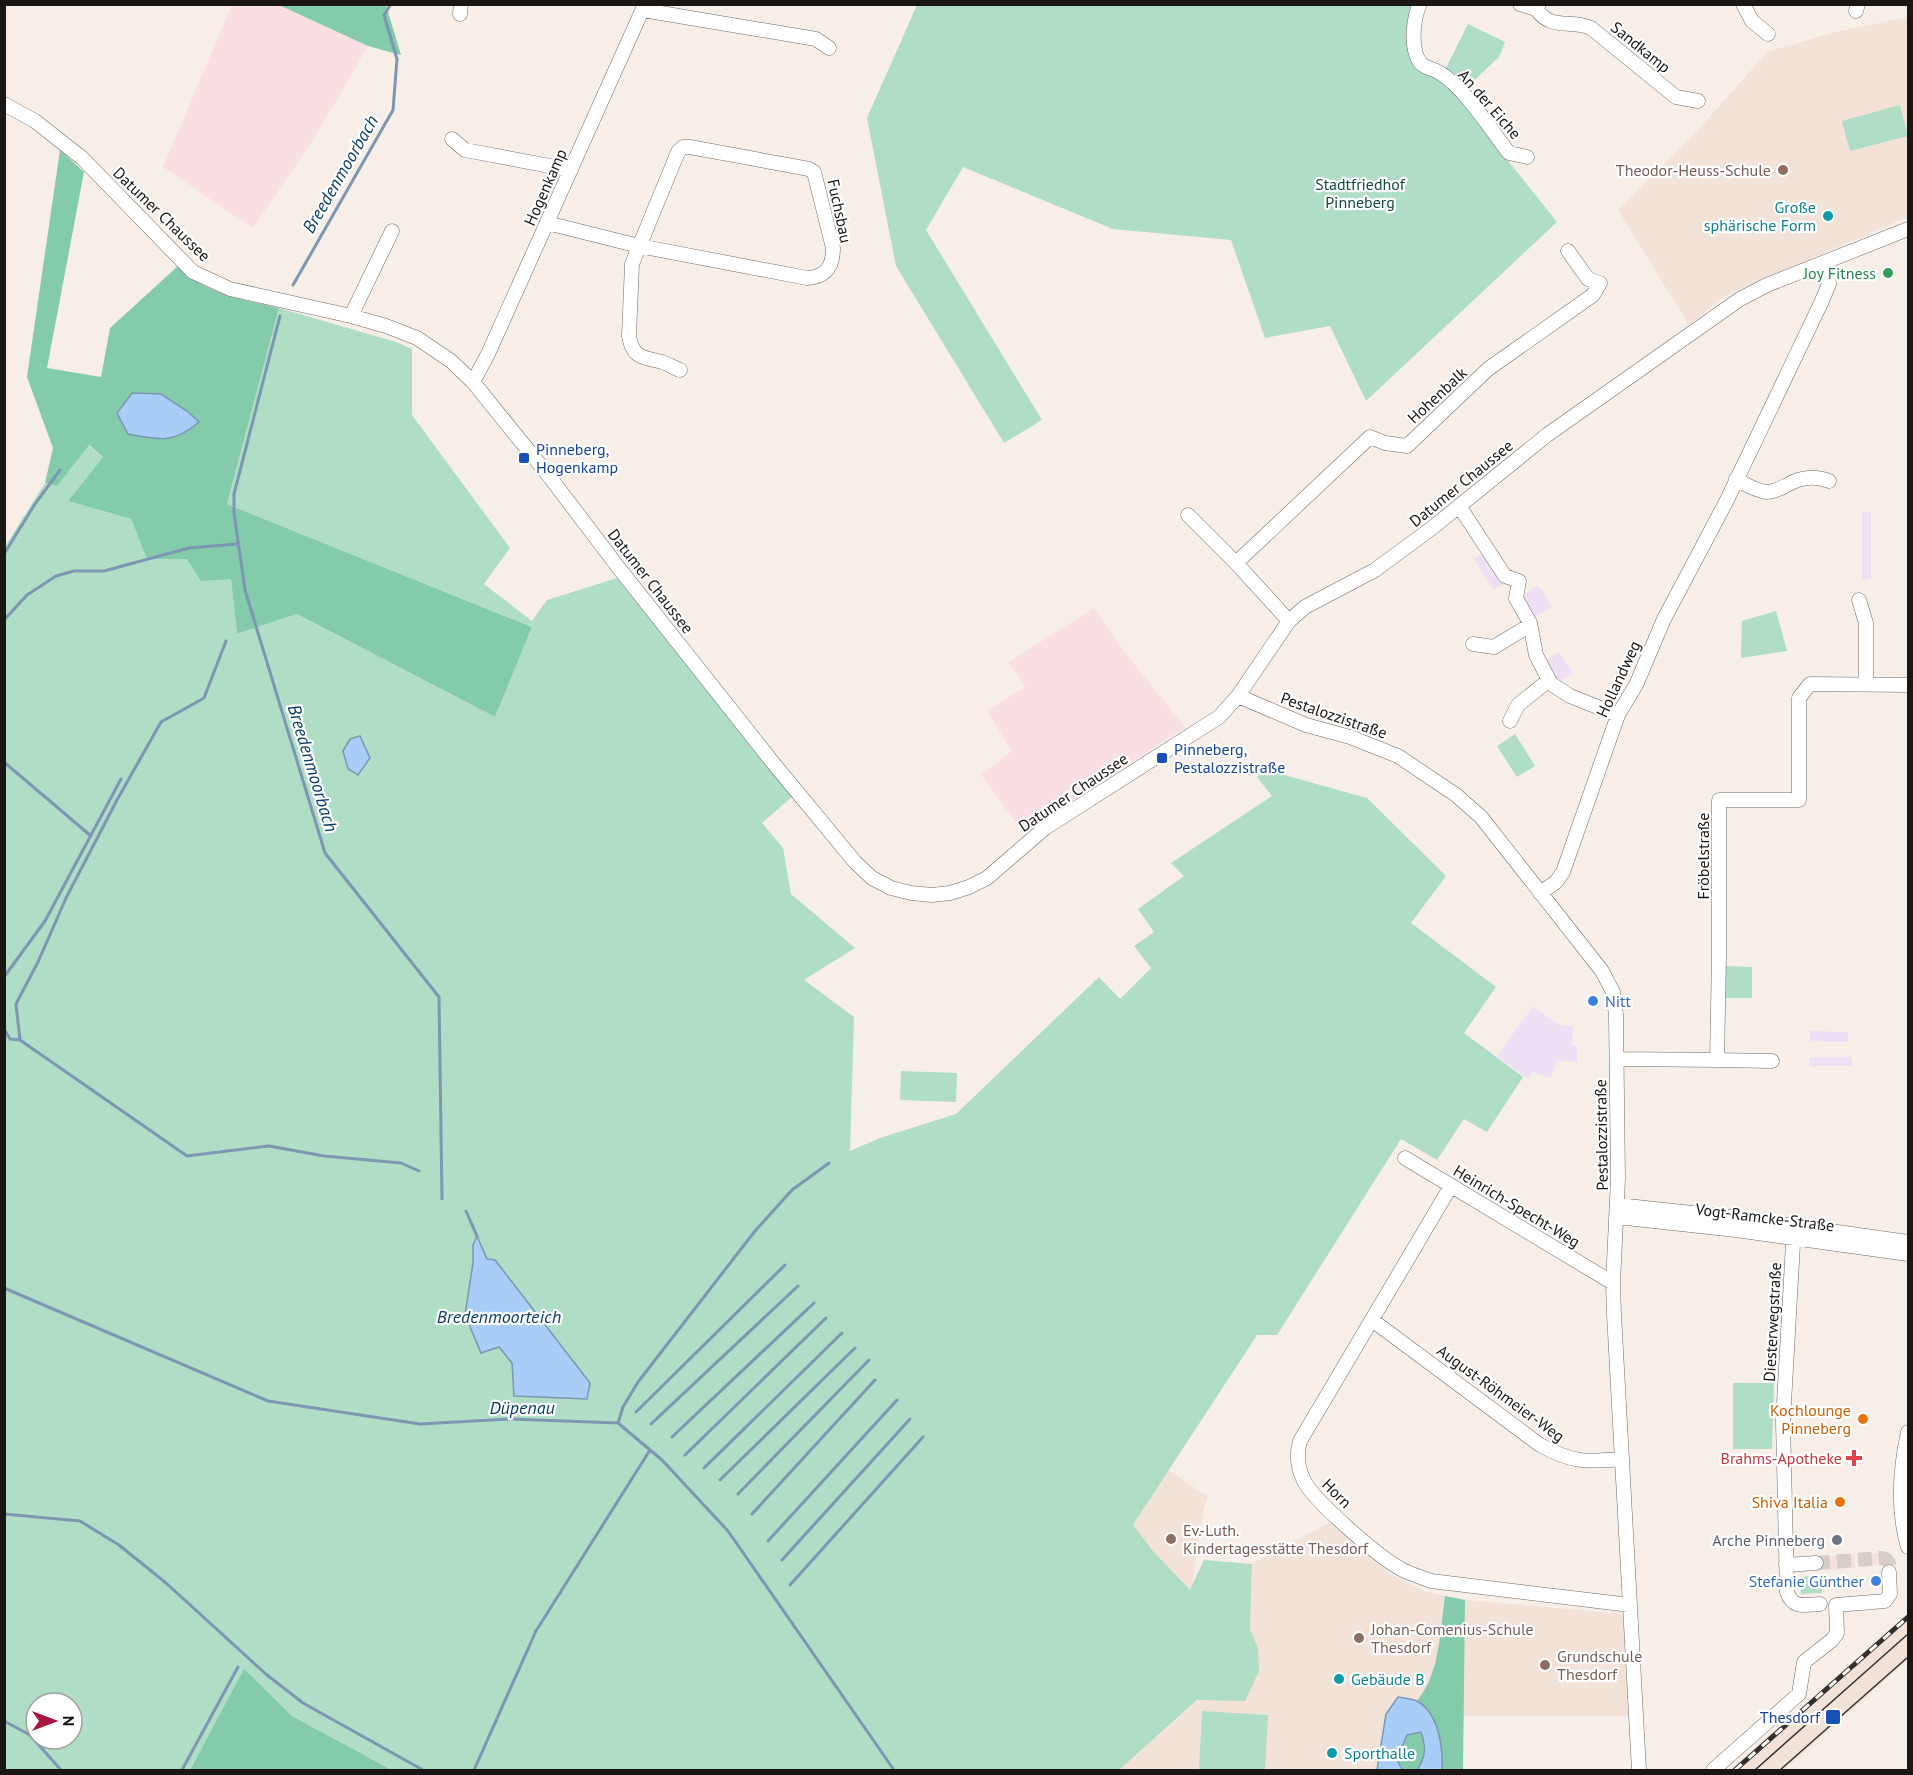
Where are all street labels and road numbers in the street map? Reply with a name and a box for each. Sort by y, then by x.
street label: Sandkamp [1607,17,1675,77]
street label: An der Eiche [1454,65,1526,143]
street label: Hogenkamp [519,145,571,229]
street label: Datumer Chaussee [109,163,215,265]
street label: Fuchsbau [823,177,857,245]
street label: Hohenbalk [1403,362,1471,428]
street label: Datumer Chaussee [1405,435,1517,531]
street label: Datumer Chaussee [604,525,698,637]
street label: Hollandweg [1592,638,1644,720]
street label: Pestalozzistraße [1278,687,1390,743]
street label: Datumer Chaussee [1015,748,1131,836]
street label: Fröbelstraße [1693,813,1713,899]
street label: Pestalozzistraße [1590,1079,1612,1191]
street label: Heinrich-Specht-Weg [1450,1160,1584,1252]
street label: Vogt-Ramcke-Straße [1693,1198,1836,1235]
street label: Diesterwegstraße [1759,1262,1785,1382]
street label: August-Röhmeier-Weg [1433,1340,1569,1446]
street label: Horn [1318,1474,1356,1512]

